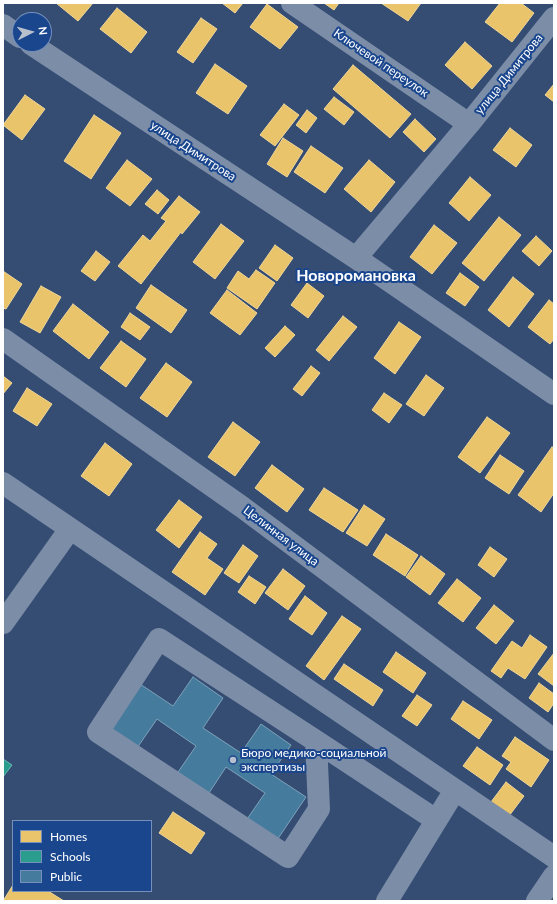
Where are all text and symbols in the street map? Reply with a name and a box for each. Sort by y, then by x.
north arrow [12,12,52,52]
text: N [37,26,50,36]
street label: Ключевой переулок [331,26,431,100]
street label: улица Димитрова [472,31,546,117]
street label: улица Димитрова [148,118,238,184]
district label: Новоромановка [296,266,416,286]
street label: Целинная улица [241,503,321,569]
place label: Бюро медико-социальной экспертизы [241,746,386,774]
marker: Бюро медико-социальной экспертизы [228,755,238,765]
legend [12,820,152,892]
text: Homes [50,829,87,844]
text: Schools [50,849,91,864]
text: Public [50,869,82,884]

